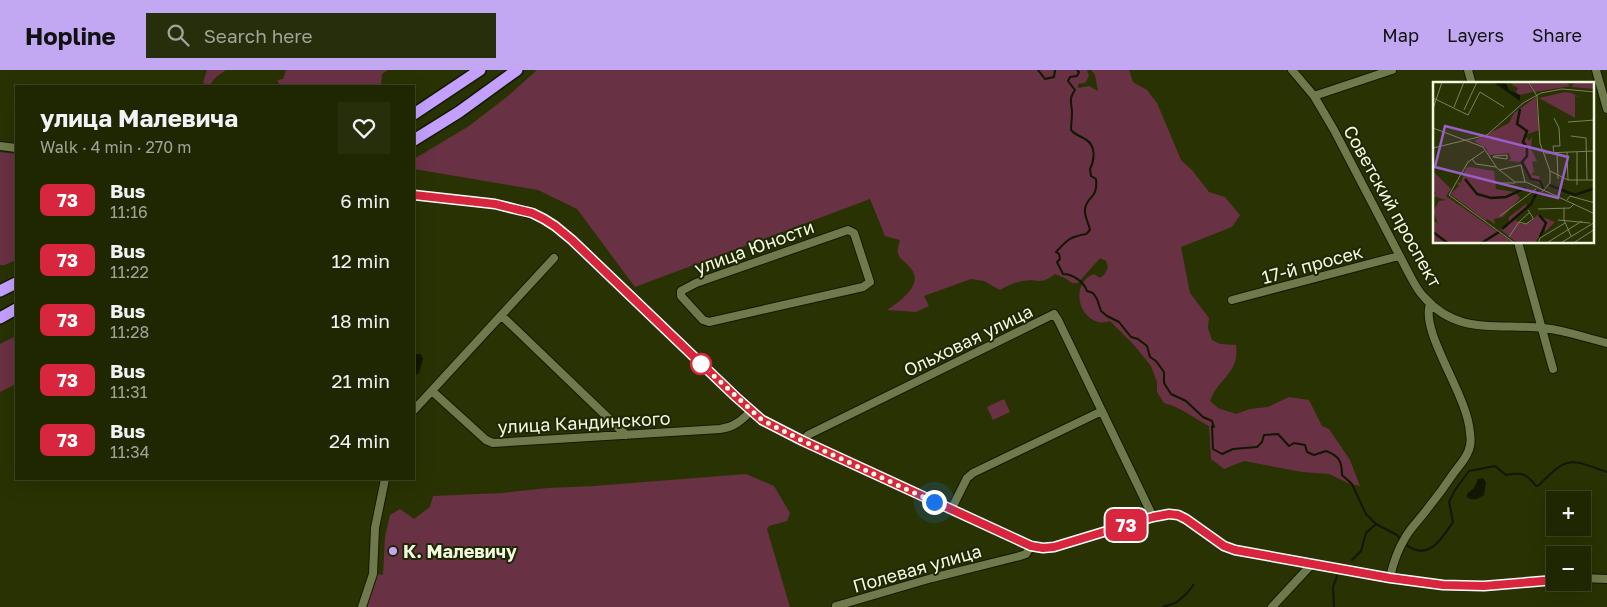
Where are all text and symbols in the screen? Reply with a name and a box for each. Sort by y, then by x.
search box [146,13,496,58]
text: Hopline [25,21,116,50]
icon: search [164,21,192,49]
text: Search here [204,24,313,47]
text: Map [1382,24,1419,46]
text: Layers [1447,24,1504,46]
text: Share [1532,24,1582,46]
inset map [1433,82,1594,244]
button: heart [338,102,390,154]
text: улица Малевича [40,103,238,132]
street label: Советский проспект [1339,121,1447,291]
text: Walk · 4 min · 270 m [40,137,191,157]
text: Bus [110,179,145,202]
text: 73 [57,189,78,211]
text: 6 min [340,189,390,212]
text: 11:16 [110,202,148,222]
street label: улица Юности [691,215,817,279]
text: Bus [110,239,145,262]
street label: 17-й просек [1259,240,1365,288]
text: 73 [57,249,78,271]
text: 12 min [331,249,390,272]
text: 11:22 [110,262,149,282]
text: Bus [110,299,145,322]
street label: Ольховая улица [900,299,1036,381]
text: 73 [57,309,78,331]
text: 18 min [331,309,390,332]
text: 11:28 [110,322,149,342]
unlabelled marker [690,353,712,375]
text: Bus [110,359,145,382]
text: 73 [57,369,78,391]
text: 21 min [331,369,390,392]
text: 11:31 [110,382,147,402]
street label: улица Кандинского [497,406,671,438]
text: Bus [110,419,145,442]
text: 73 [57,429,78,451]
text: 24 min [329,429,390,452]
text: 11:34 [110,442,149,462]
your location [922,490,947,515]
map controls [1546,491,1591,591]
button: + [1546,491,1591,536]
line badge: 73 [1104,509,1148,541]
text: 73 [1116,514,1136,536]
street label: Полевая улица [850,539,984,597]
place label: К. Малевичу [403,540,517,562]
marker: К. Малевичу [387,545,399,557]
button: − [1546,546,1591,591]

